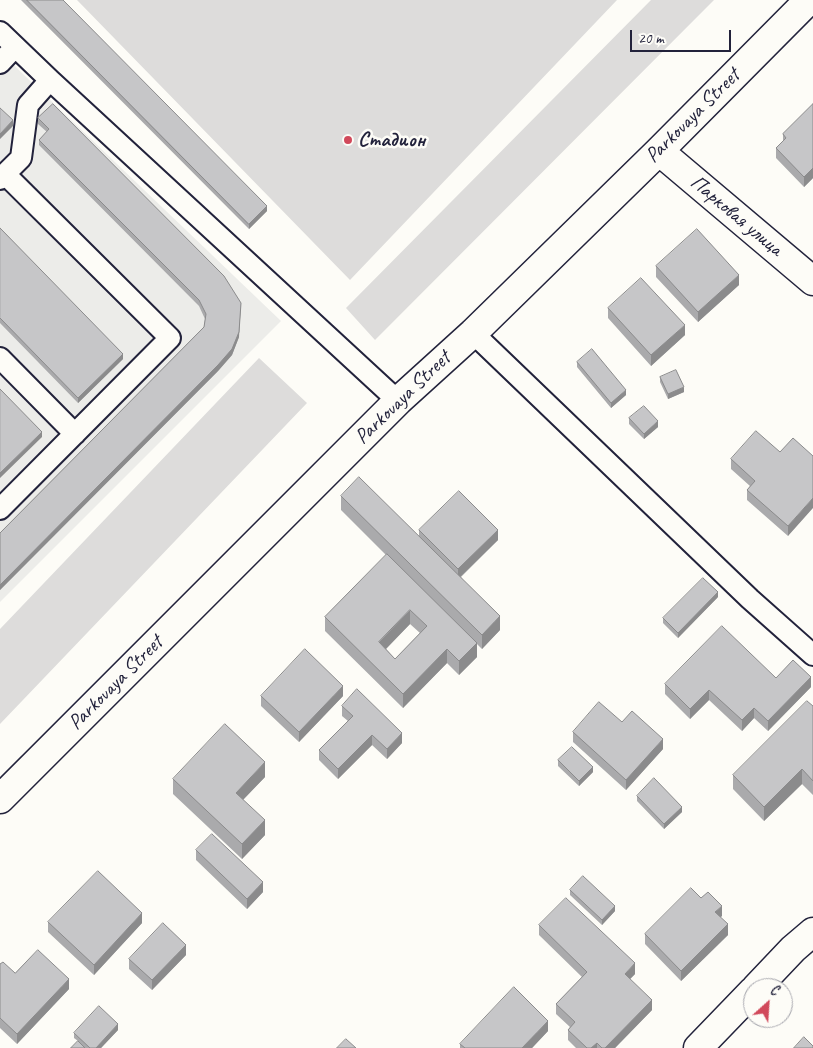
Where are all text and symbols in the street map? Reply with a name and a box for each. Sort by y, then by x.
scale bar [633,20,734,52]
text: 20 m [638,29,664,48]
street label: Parkovaya Street [641,64,745,168]
place label: Стадион [358,127,425,153]
marker: Стадион [342,134,354,146]
street label: Парковая улица [685,170,787,262]
street label: Parkovaya Street [350,346,456,450]
street label: Parkovaya Street [64,631,168,735]
north arrow [743,978,793,1028]
text: С [768,981,781,999]

